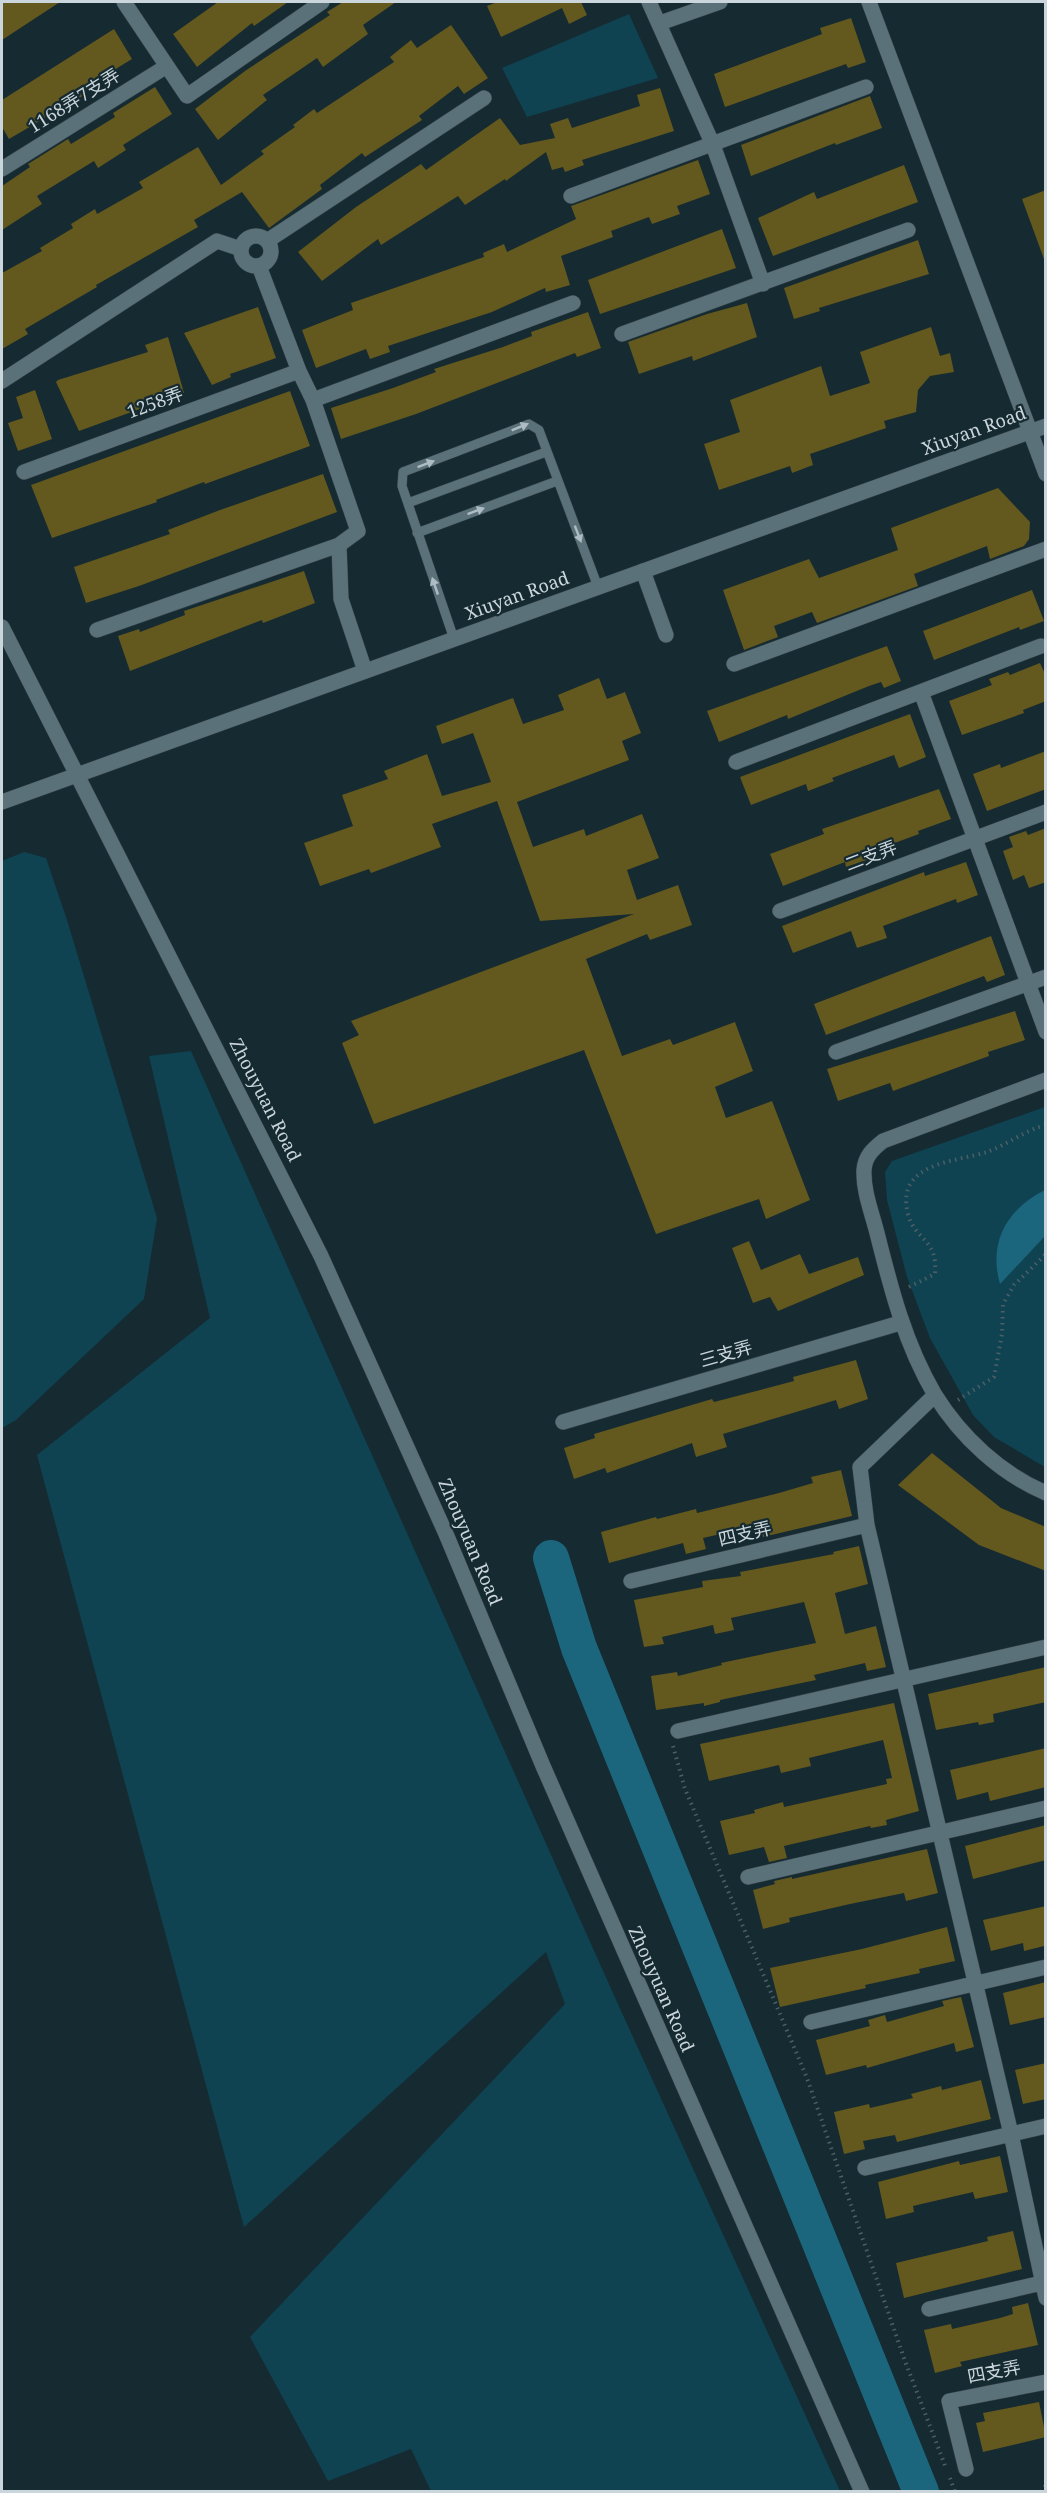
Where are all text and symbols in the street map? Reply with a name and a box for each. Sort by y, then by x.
street label: 1168弄7支弄 [23,62,124,138]
street label: 1258弄 [123,381,186,423]
street label: Xiuyan Road [918,400,1029,460]
one-way arrow [511,422,529,432]
one-way arrow [417,459,435,469]
one-way arrow [467,506,485,515]
one-way arrow [573,525,583,543]
street label: Xiuyan Road [461,565,572,625]
one-way arrow [430,577,440,595]
street label: 二支弄 [841,834,900,876]
street label: Zhouyuan Road [224,1034,307,1165]
street label: 三支弄 [696,1334,755,1372]
street label: Zhouyuan Road [433,1475,508,1609]
street label: 四支弄 [716,1515,774,1551]
street label: Zhouyuan Road [623,1922,700,2055]
street label: 四支弄 [965,2354,1023,2388]

